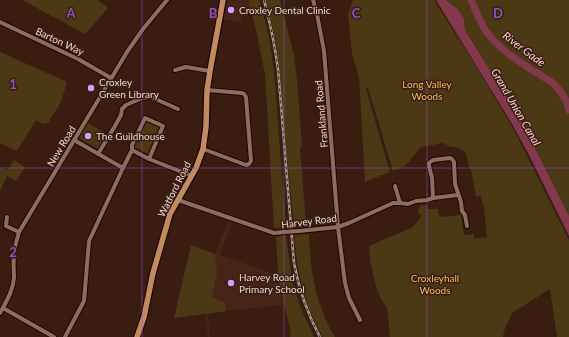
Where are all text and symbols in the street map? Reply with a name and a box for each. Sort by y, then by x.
place label: Croxley Dental Clinic [239,4,331,16]
text: A [65,5,76,21]
text: B [209,5,218,21]
marker: Croxley Dental Clinic [226,5,236,15]
text: C [352,5,361,21]
text: D [493,5,503,21]
street label: Barton Way [34,25,87,58]
water label: River Gade [501,29,548,69]
water label: Grand Union Canal [489,66,544,148]
text: 1 [9,76,17,92]
place label: Croxley Green Library [99,76,160,100]
park label: Long Valley Woods [402,78,453,102]
street label: Frankland Road [312,80,330,148]
marker: Croxley Green Library [86,83,96,93]
street label: New Road [44,124,78,168]
place label: The Guildhouse [96,130,165,142]
marker: The Guildhouse [83,131,93,141]
street label: Watford Road [155,159,193,219]
street label: Harvey Road [281,212,337,230]
text: 2 [9,244,17,260]
place label: Harvey Road Primary School [239,271,305,295]
park label: Croxleyhall Woods [411,272,459,296]
marker: Harvey Road Primary School [226,278,236,288]

